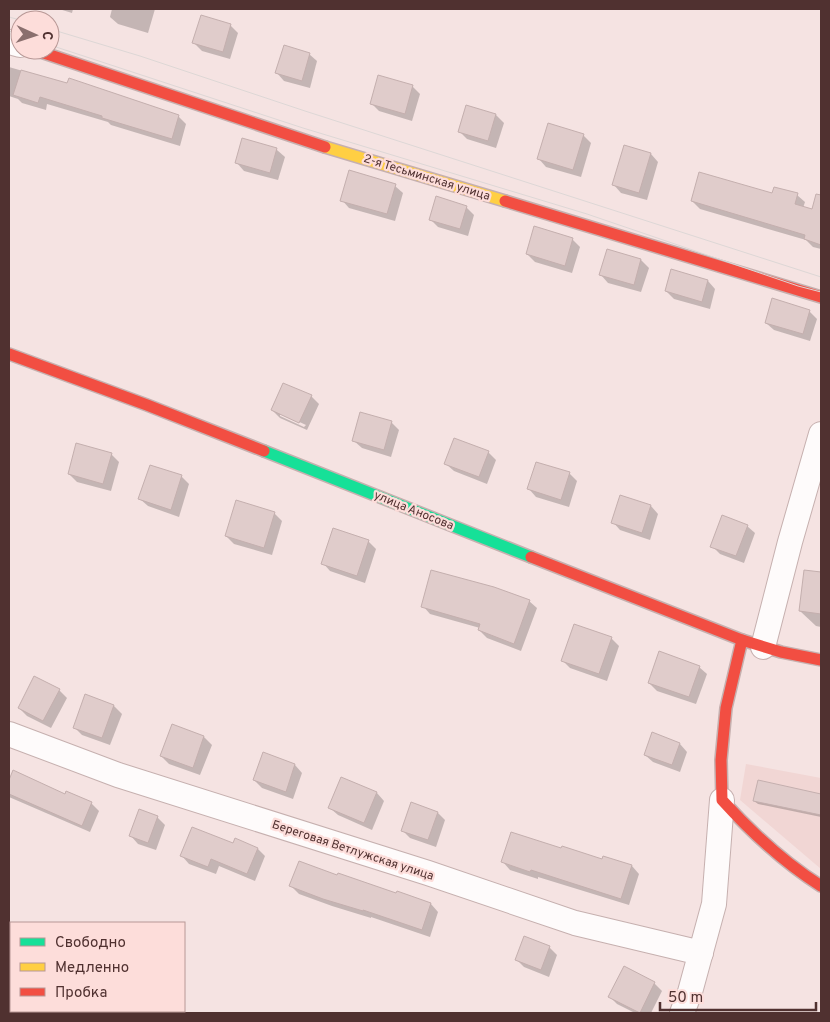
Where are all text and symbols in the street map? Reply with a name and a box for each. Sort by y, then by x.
north arrow [10,10,60,60]
text: С [38,31,55,41]
street label: 2-я Тесьминская улица [361,151,492,205]
street label: улица Аносова [371,488,456,534]
street label: Береговая Ветлужская улица [270,817,436,885]
legend [10,922,185,1012]
text: Свободно [55,934,126,953]
text: Медленно [55,959,129,978]
scale bar [660,980,816,1012]
text: Пробка [55,984,107,1003]
text: 50 m [668,989,703,1008]

